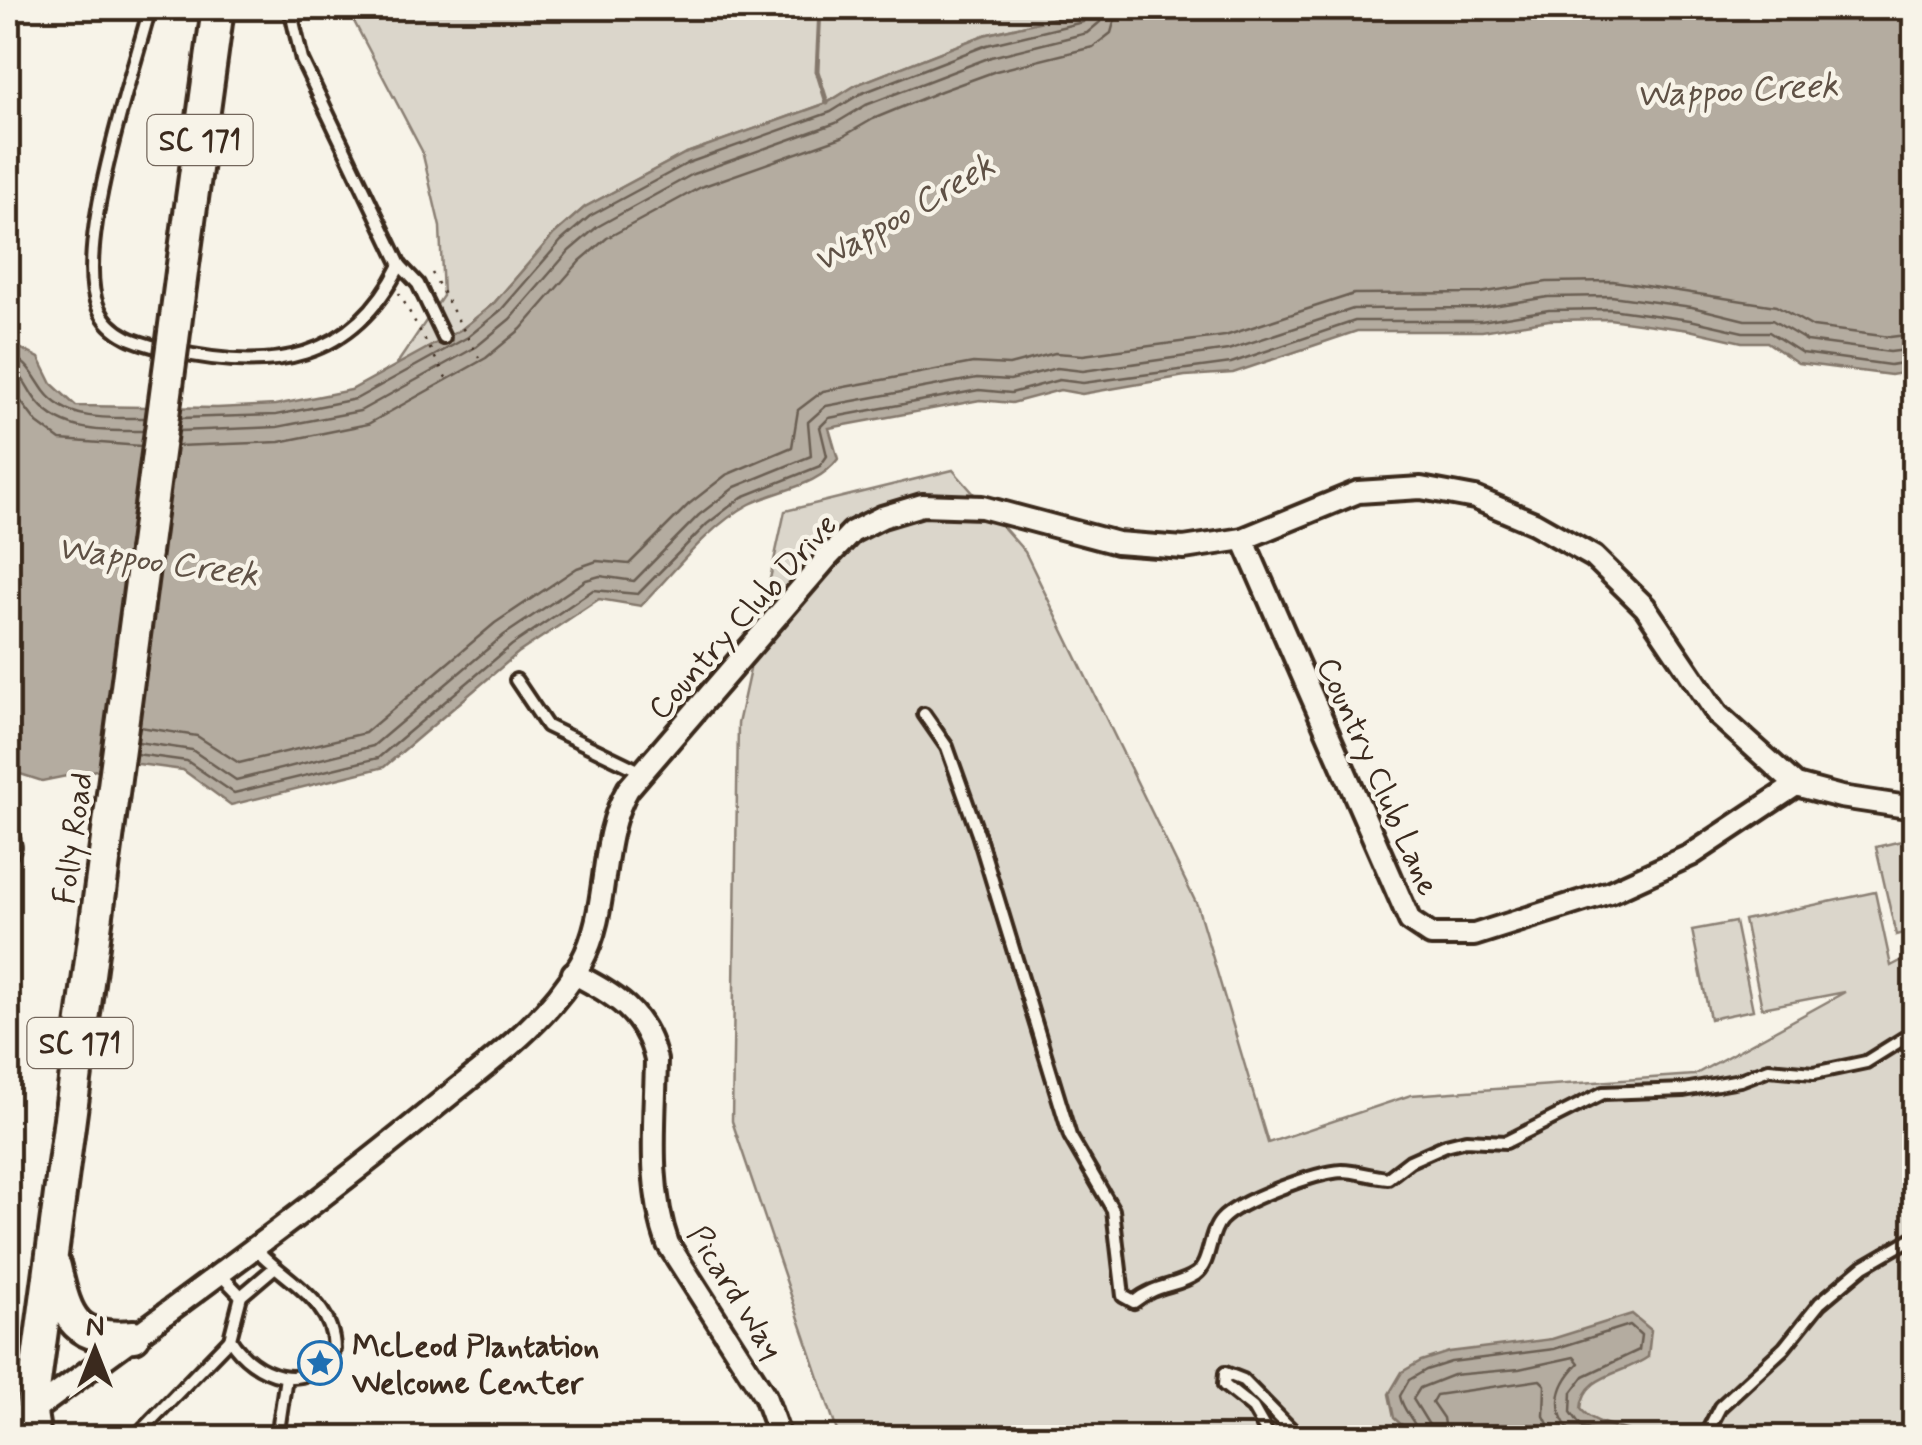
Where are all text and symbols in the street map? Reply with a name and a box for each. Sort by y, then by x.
water label: Wappoo Creek [1635,63,1840,119]
road number: SC 171 [148,115,252,165]
water label: Wappoo Creek [805,143,1003,284]
street label: Country Club Drive [640,505,847,729]
water label: Wappoo Creek [54,525,261,599]
street label: Country Club Lane [1306,651,1449,903]
street label: Folly Road [44,770,104,907]
road number: SC 171 [28,1018,132,1068]
street label: Picard Way [676,1218,792,1368]
north arrow [45,1300,145,1400]
text: N [86,1309,104,1346]
place label: McLeod Plantation Welcome Center [352,1326,599,1405]
place icon: McLeod Plantation Welcome Center [297,1340,343,1386]

